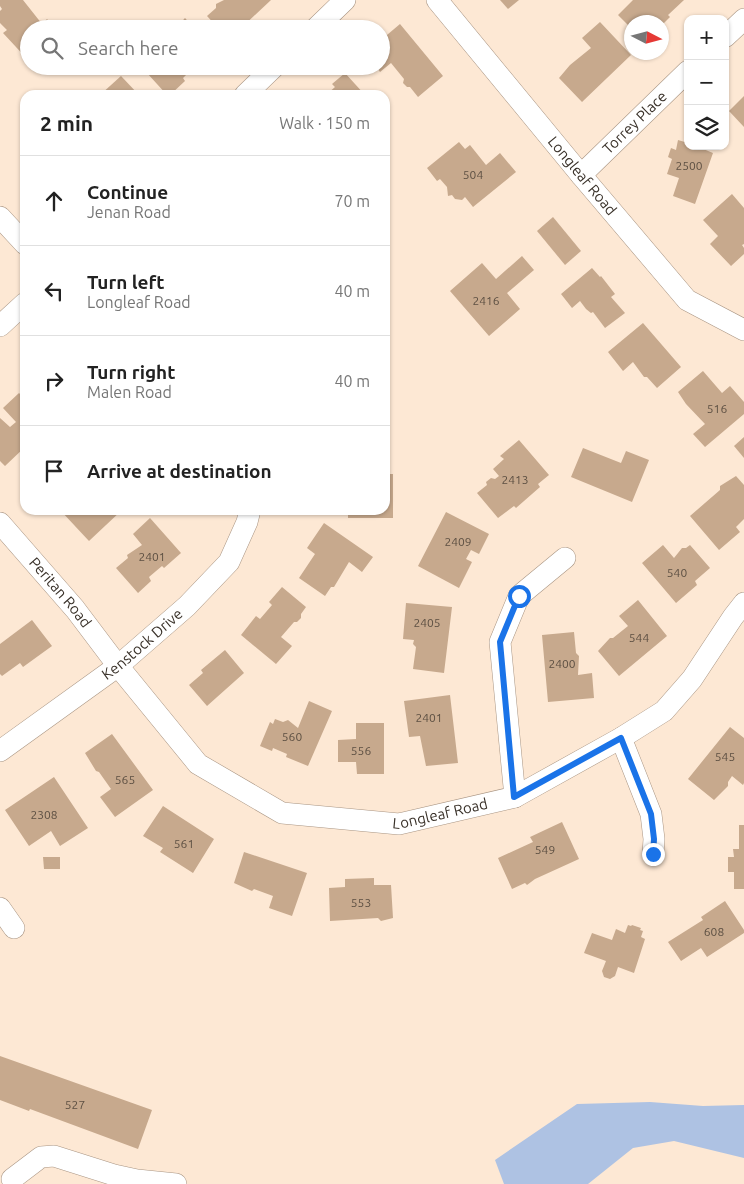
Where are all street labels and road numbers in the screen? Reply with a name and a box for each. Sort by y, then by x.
street label: Torrey Place [599,87,670,157]
street label: Longleaf Road [545,133,620,218]
street label: Peritan Road [26,554,95,631]
street label: Kenstock Drive [98,605,186,683]
street label: Longleaf Road [392,795,489,832]

